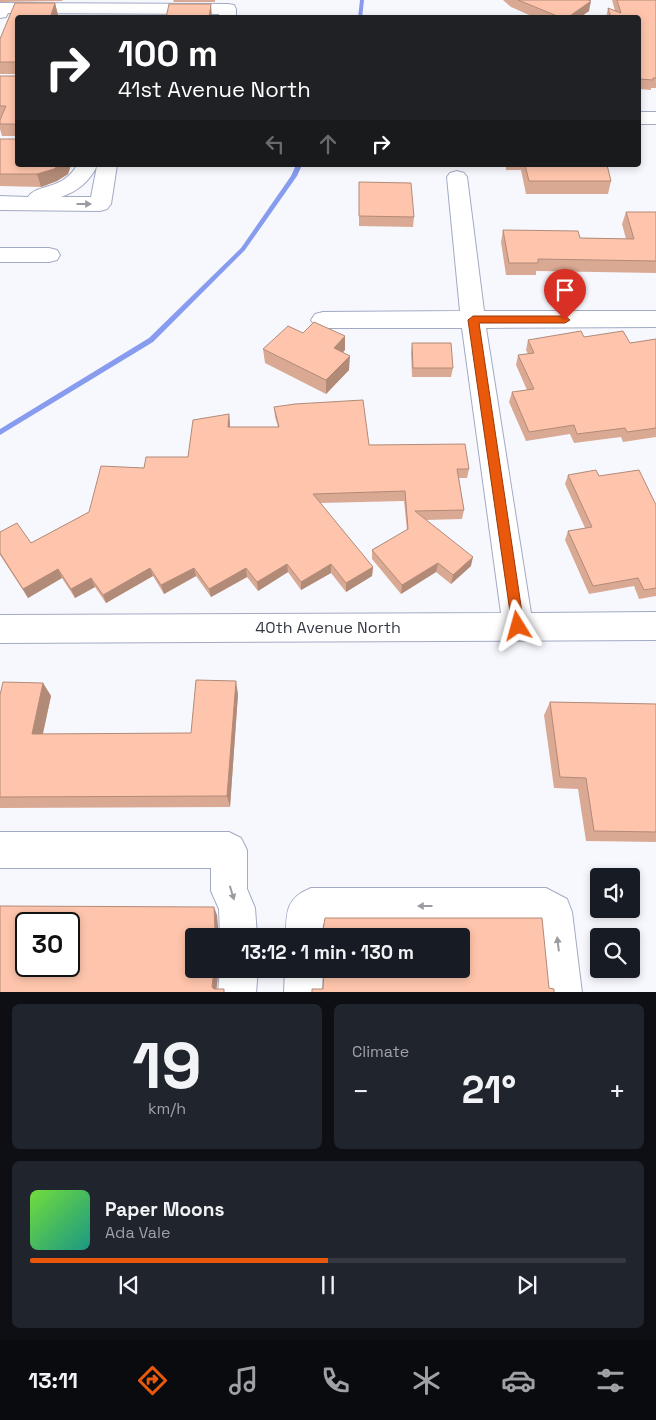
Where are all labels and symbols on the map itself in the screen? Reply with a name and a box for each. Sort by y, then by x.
one-way arrow [76,200,92,208]
pin [544,269,586,320]
position arrow [491,599,543,651]
street label: 40th Avenue North [255,617,401,638]
one-way arrow [228,886,236,901]
one-way arrow [417,902,433,910]
speed limit sign: 30 [15,912,80,977]
one-way arrow [554,936,562,952]

